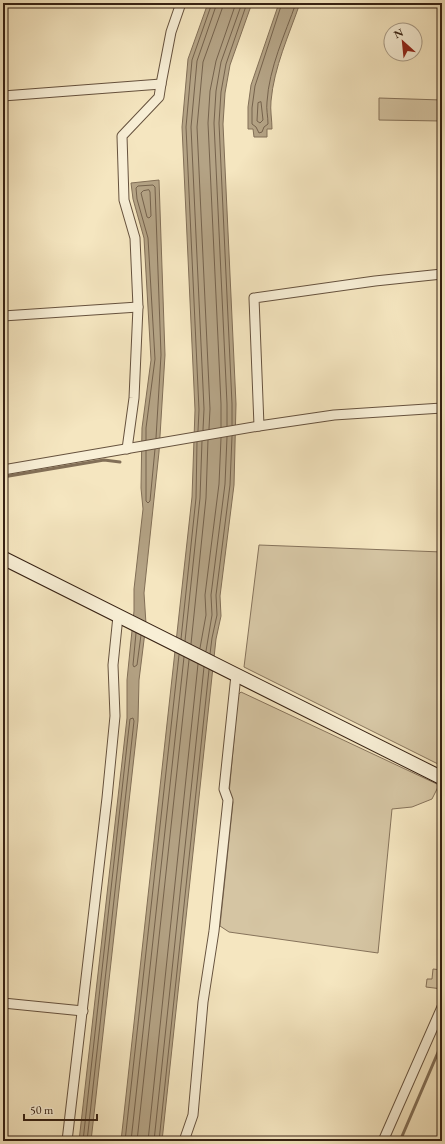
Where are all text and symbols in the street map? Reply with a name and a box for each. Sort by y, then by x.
north arrow [383,22,423,62]
text: N [391,25,406,41]
scale bar [24,1096,97,1122]
text: 50 m [30,1102,54,1118]

